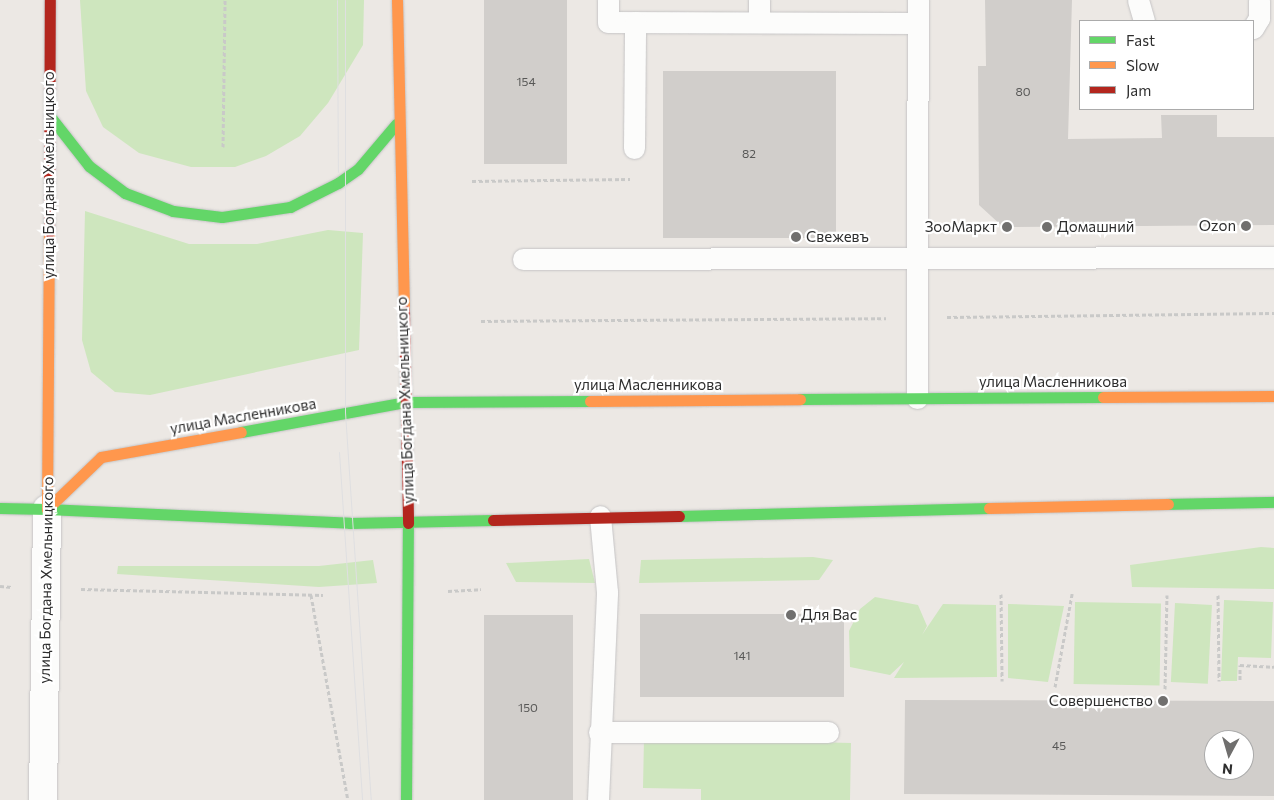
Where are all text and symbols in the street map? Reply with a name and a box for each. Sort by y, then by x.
legend [1079,20,1254,110]
text: Fast [1126,31,1155,49]
text: Slow [1126,56,1159,74]
street label: улица Богдана Хмельницкого [40,71,58,279]
house number: 154 [516,75,536,89]
text: Jam [1126,81,1151,99]
house number: 80 [1015,85,1031,99]
house number: 82 [742,147,756,161]
place label: Ozon [1199,217,1236,235]
place label: ЗооМаркт [925,218,997,236]
place label: Домашний [1057,218,1134,236]
marker: Ozon [1240,220,1252,232]
marker: ЗооМаркт [1001,221,1013,233]
marker: Домашний [1041,221,1053,233]
place label: Свежевъ [806,228,869,246]
marker: Свежевъ [790,231,802,243]
street label: улица Богдана Хмельницкого [392,296,418,504]
street label: улица Масленникова [979,373,1127,391]
street label: улица Масленникова [574,376,722,394]
street label: улица Масленникова [169,394,317,438]
street label: улица Богдана Хмельницкого [35,476,57,684]
place label: Для Вас [801,606,857,624]
marker: Для Вас [785,609,797,621]
house number: 141 [733,649,751,663]
place label: Совершенство [1049,692,1153,710]
marker: Совершенство [1157,695,1169,707]
house number: 150 [518,701,538,715]
north arrow [1204,730,1254,780]
house number: 45 [1052,739,1066,753]
text: N [1221,760,1234,778]

